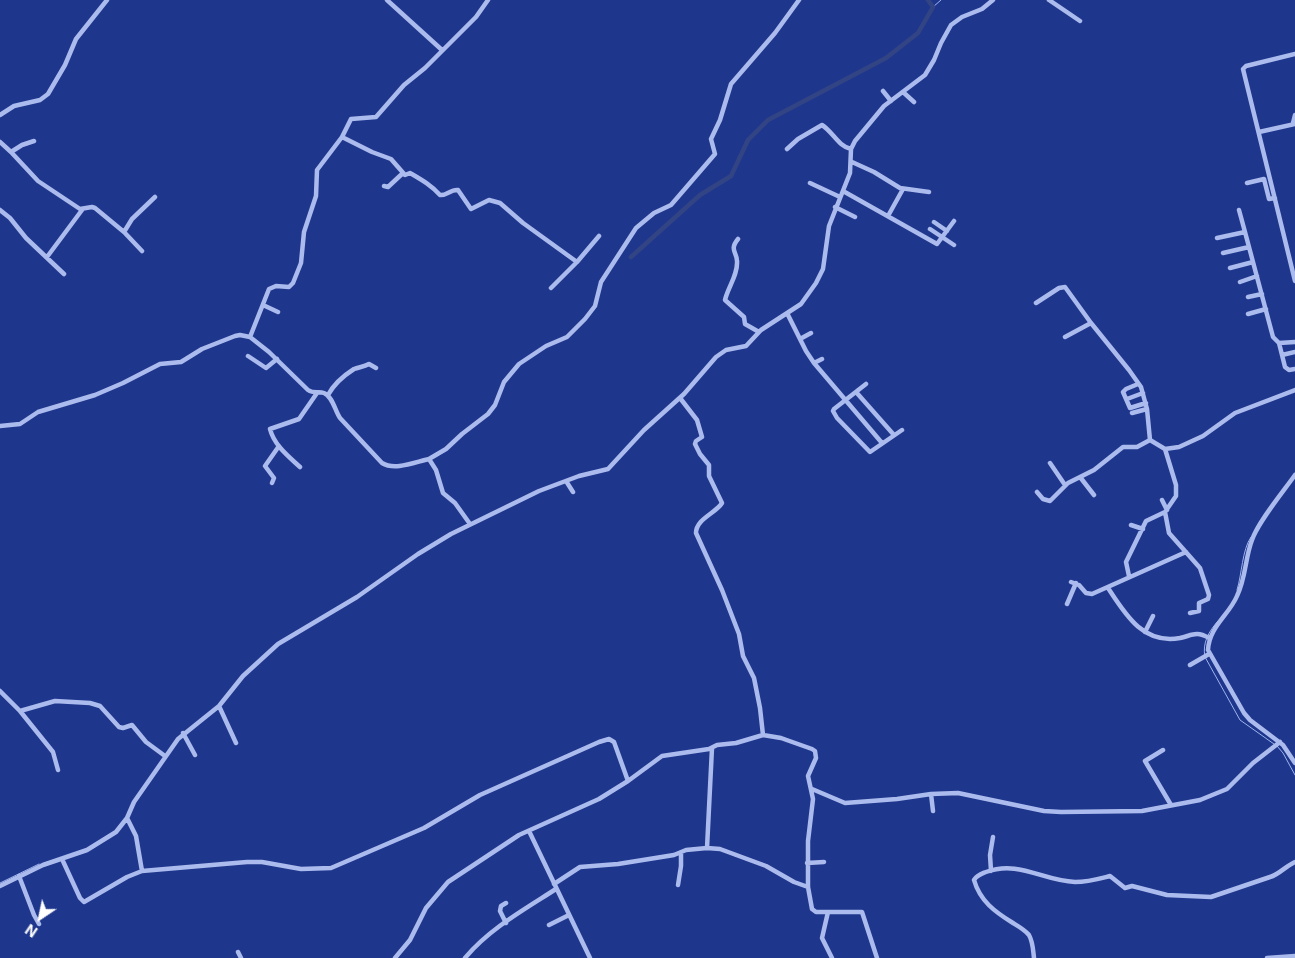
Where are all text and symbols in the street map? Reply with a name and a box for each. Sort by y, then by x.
north arrow [15,893,65,943]
text: N [22,921,41,941]

